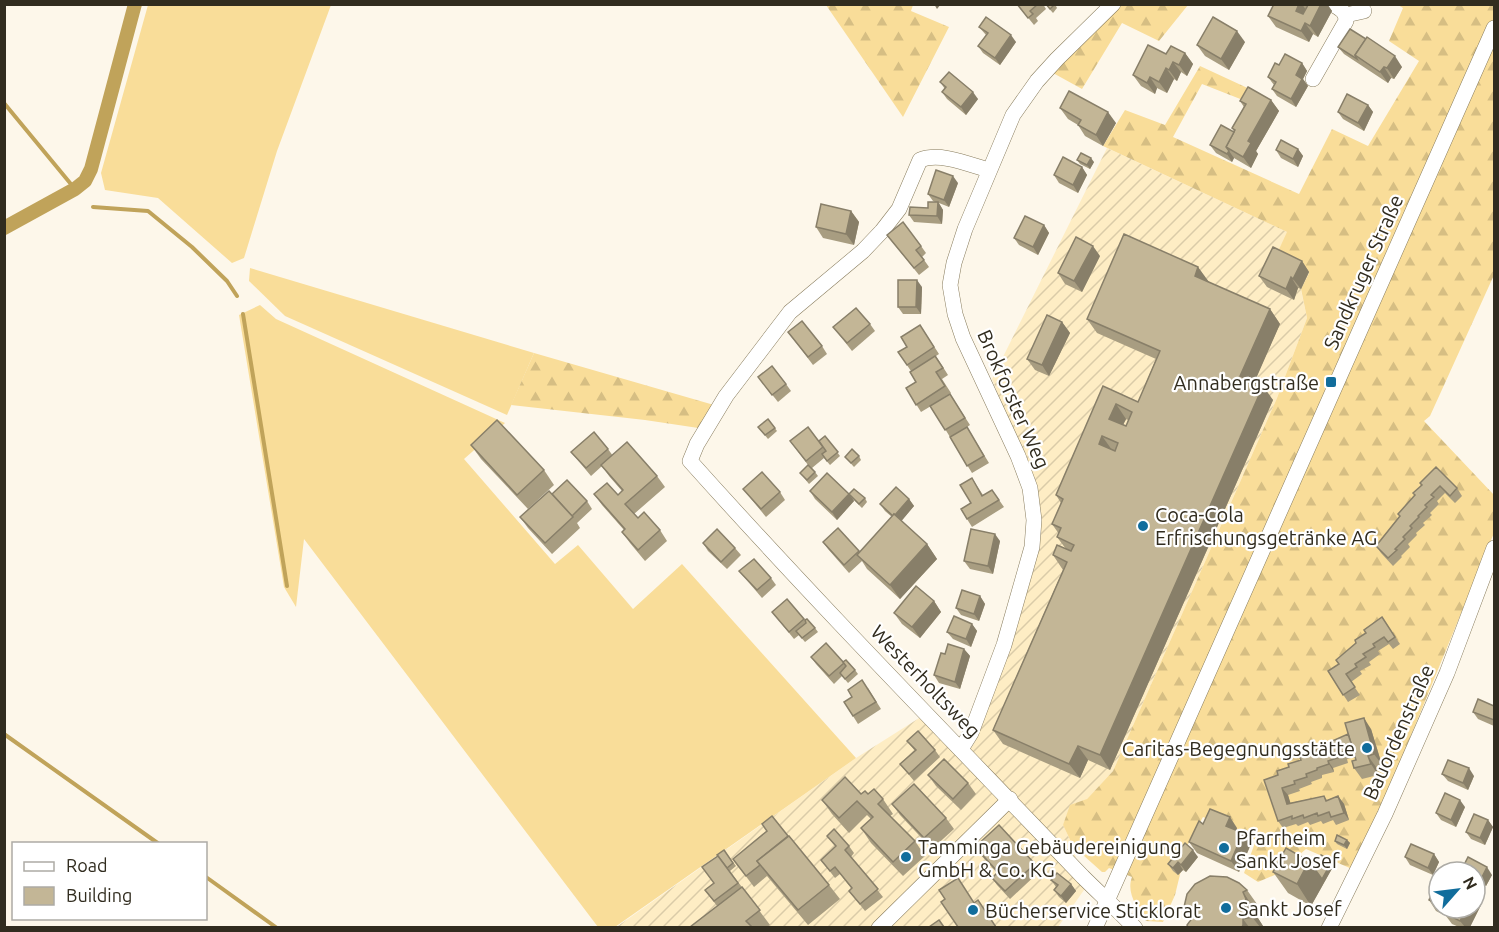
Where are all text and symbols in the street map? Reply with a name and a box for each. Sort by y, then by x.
street label: Sandkruger Straße [1319,191,1407,353]
street label: Brokforster Weg [973,326,1055,472]
place label: Annabergstraße [1174,371,1319,394]
marker: Annabergstraße [1324,375,1338,389]
place label: Coca-Cola Erfrischungsgetränke AG [1155,503,1377,549]
marker: Coca-Cola Erfrischungsgetränke AG [1136,519,1150,533]
street label: Westerholtsweg [867,620,985,742]
street label: Bauordenstraße [1358,661,1438,803]
place label: Caritas-Begegnungsstätte [1122,737,1355,760]
marker: Caritas-Begegnungsstätte [1360,741,1374,755]
place label: Pfarrheim Sankt Josef [1236,826,1340,872]
place label: Tamminga Gebäudereinigung GmbH & Co. KG [918,835,1182,881]
marker: Pfarrheim Sankt Josef [1217,841,1231,855]
legend [12,842,207,920]
marker: Tamminga Gebäudereinigung GmbH & Co. KG [899,850,913,864]
text: Road [66,855,108,875]
north arrow [1427,860,1487,920]
text: N [1459,873,1481,892]
text: Building [66,885,132,905]
place label: Sankt Josef [1238,897,1342,920]
place label: Bücherservice Sticklorat [985,899,1201,922]
marker: Sankt Josef [1219,901,1233,915]
marker: Bücherservice Sticklorat [966,903,980,917]

